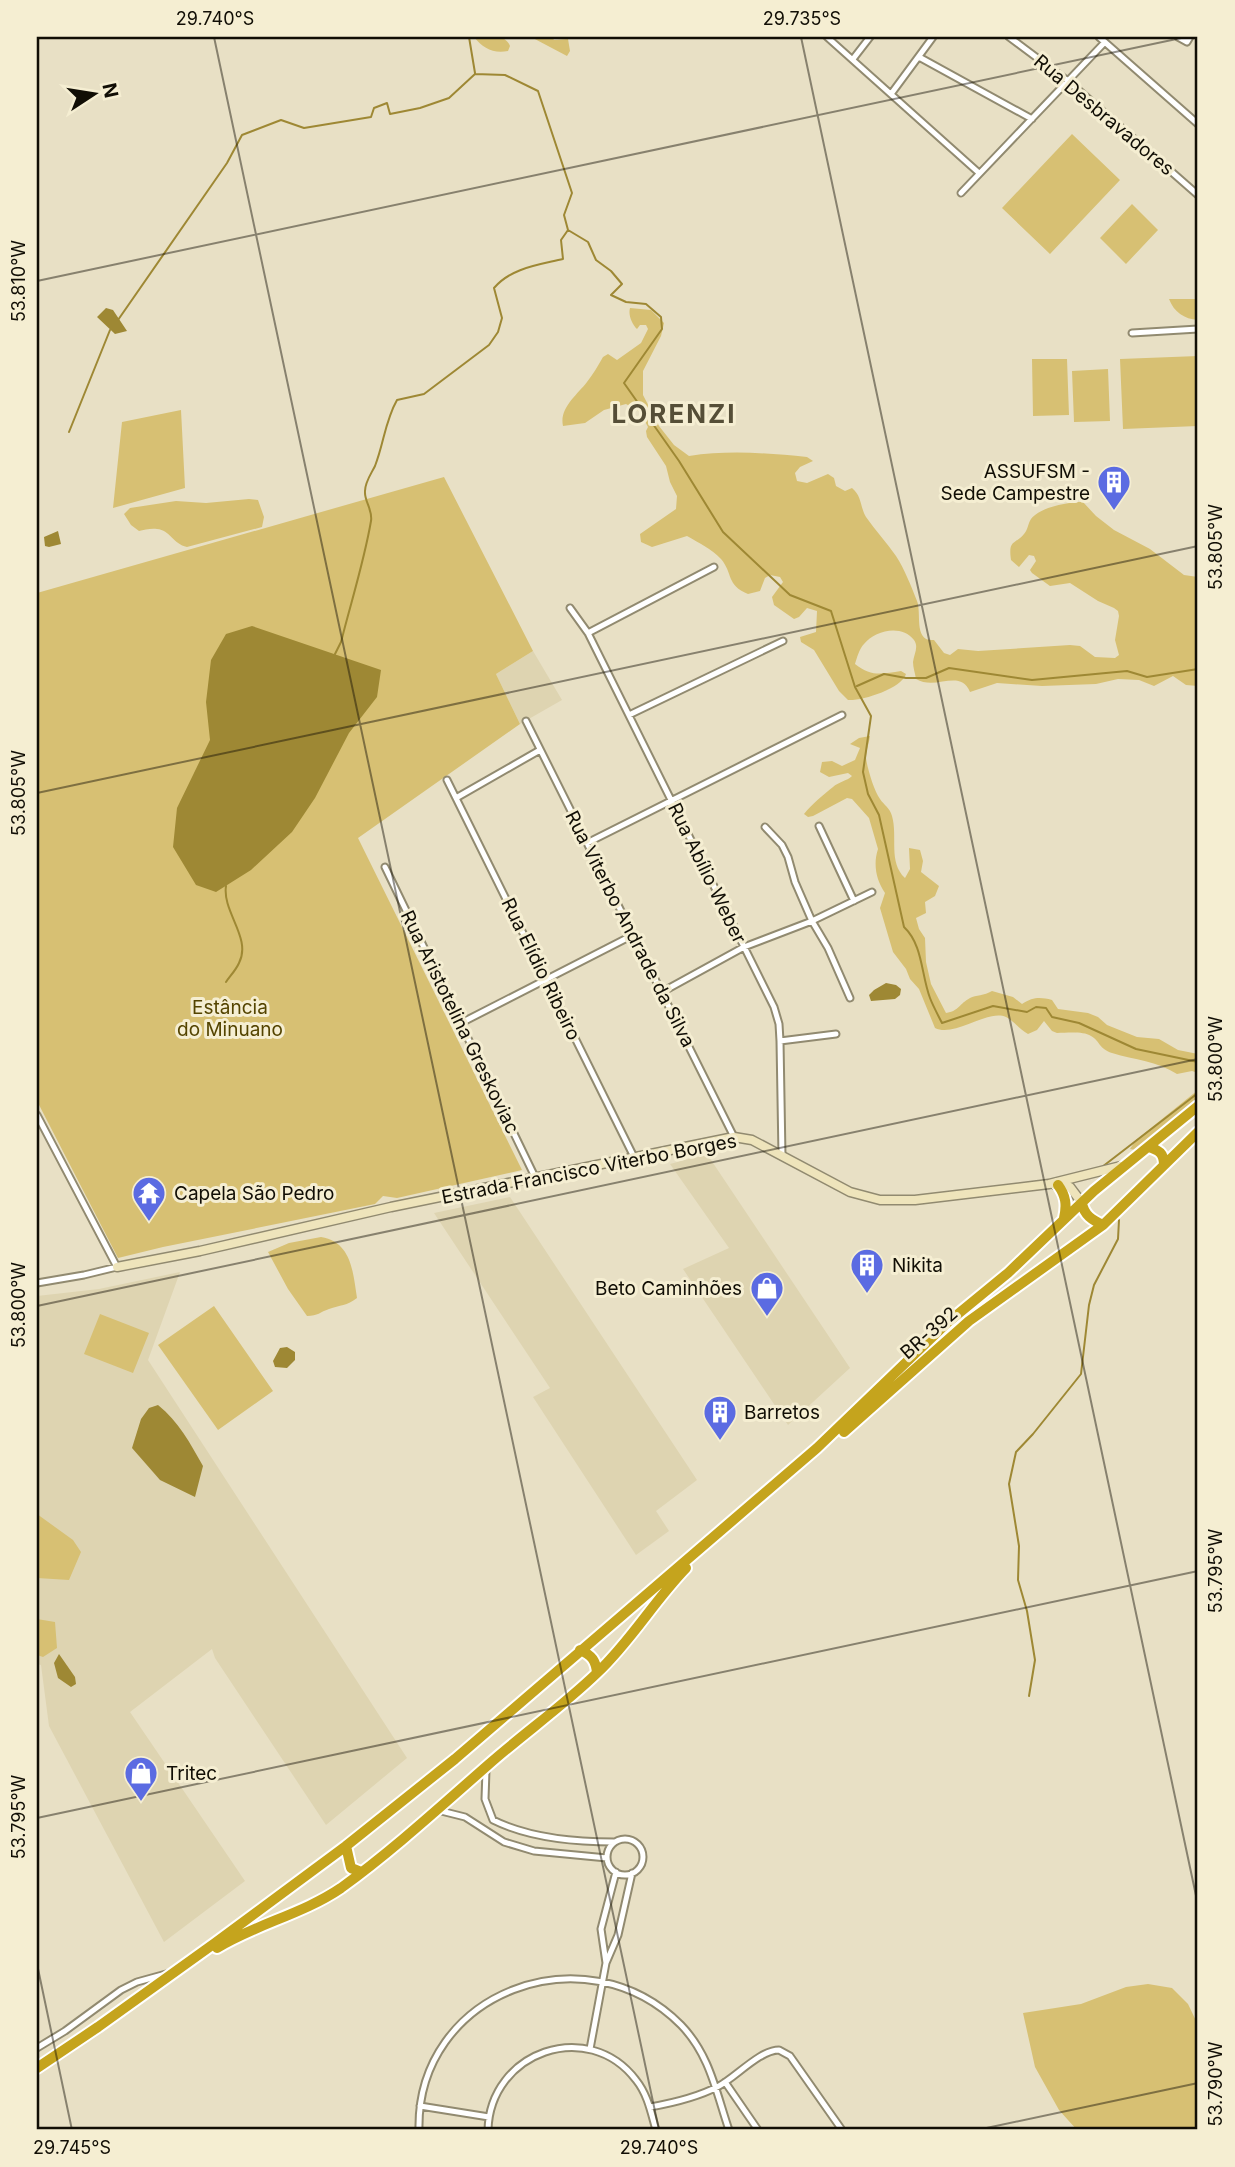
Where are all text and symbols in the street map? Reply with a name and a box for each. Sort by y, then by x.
text: 29.740°S [176,8,254,29]
text: 29.735°S [763,8,841,29]
street label: Rua Desbravadores [1029,50,1179,180]
north arrow [60,60,130,130]
text: N [97,81,123,100]
text: 53.810°W [8,240,29,322]
district label: LORENZI [611,398,737,429]
place label: ASSUFSM - Sede Campestre [941,460,1090,505]
building icon: ASSUFSM - Sede Campestre [1095,463,1133,512]
text: 53.805°W [1205,504,1226,590]
text: 53.805°W [8,750,29,836]
street label: Rua Abílio Weber [663,799,751,947]
street label: Rua Viterbo Andrade da Silva [560,807,700,1051]
street label: Rua Elídio Ribeiro [497,894,585,1044]
street label: Rua Aristotelina Greskoviac [396,907,524,1137]
park label: Estância do Minuano [177,996,283,1041]
text: 53.800°W [1205,1016,1226,1102]
street label: Estrada Francisco Viterbo Borges [440,1129,738,1209]
temple icon: Capela São Pedro [130,1174,168,1223]
place label: Capela São Pedro [174,1182,334,1205]
building icon: Nikita [848,1246,886,1295]
place label: Nikita [892,1254,943,1277]
text: 53.800°W [8,1262,29,1348]
shop icon: Beto Caminhões [748,1269,786,1318]
place label: Beto Caminhões [595,1277,742,1300]
street label: BR-392 [896,1302,962,1364]
building icon: Barretos [701,1393,739,1442]
place label: Barretos [744,1401,820,1424]
text: 53.795°W [1205,1528,1226,1613]
shop icon: Tritec [122,1754,160,1803]
place label: Tritec [166,1762,217,1785]
text: 53.795°W [8,1774,29,1859]
text: 53.790°W [1205,2041,1226,2127]
text: 29.745°S [33,2137,111,2158]
text: 29.740°S [620,2137,698,2158]

